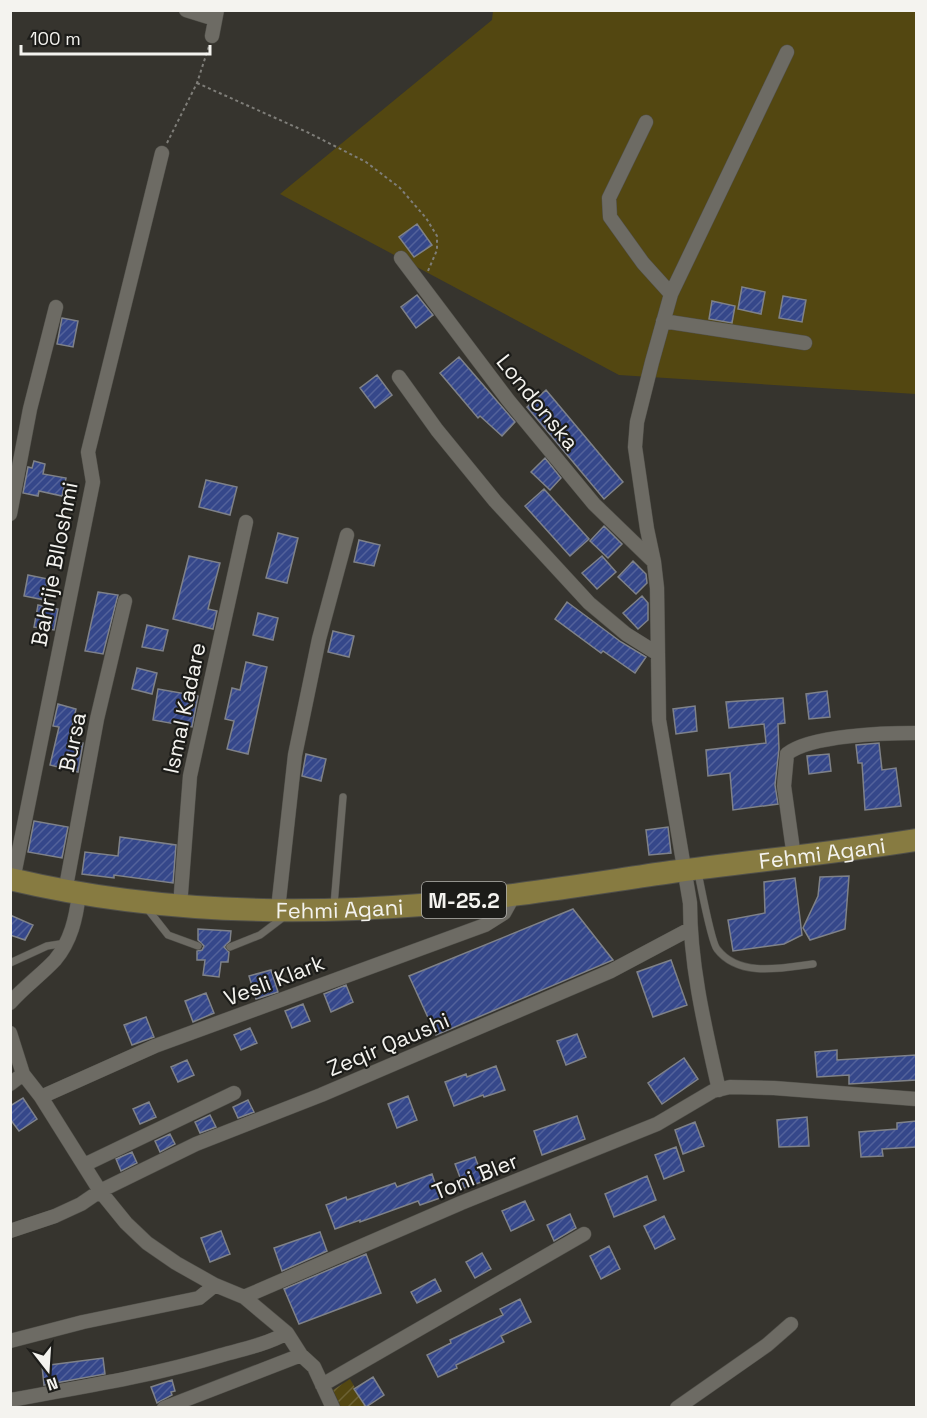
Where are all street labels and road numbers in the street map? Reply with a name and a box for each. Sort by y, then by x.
street label: Londonska [491,348,586,456]
street label: Bahrije Blloshmi [24,479,84,649]
street label: Ismal Kadare [156,640,212,776]
street label: Bursa [52,709,92,774]
street label: Fehmi Agani [757,831,887,875]
road number: M-25.2 [422,882,506,918]
street label: Fehmi Agani [276,892,404,924]
street label: Vesli Klark [220,948,328,1012]
street label: Zeqir Qaushi [323,1006,453,1082]
street label: Toni Bler [428,1146,522,1206]

